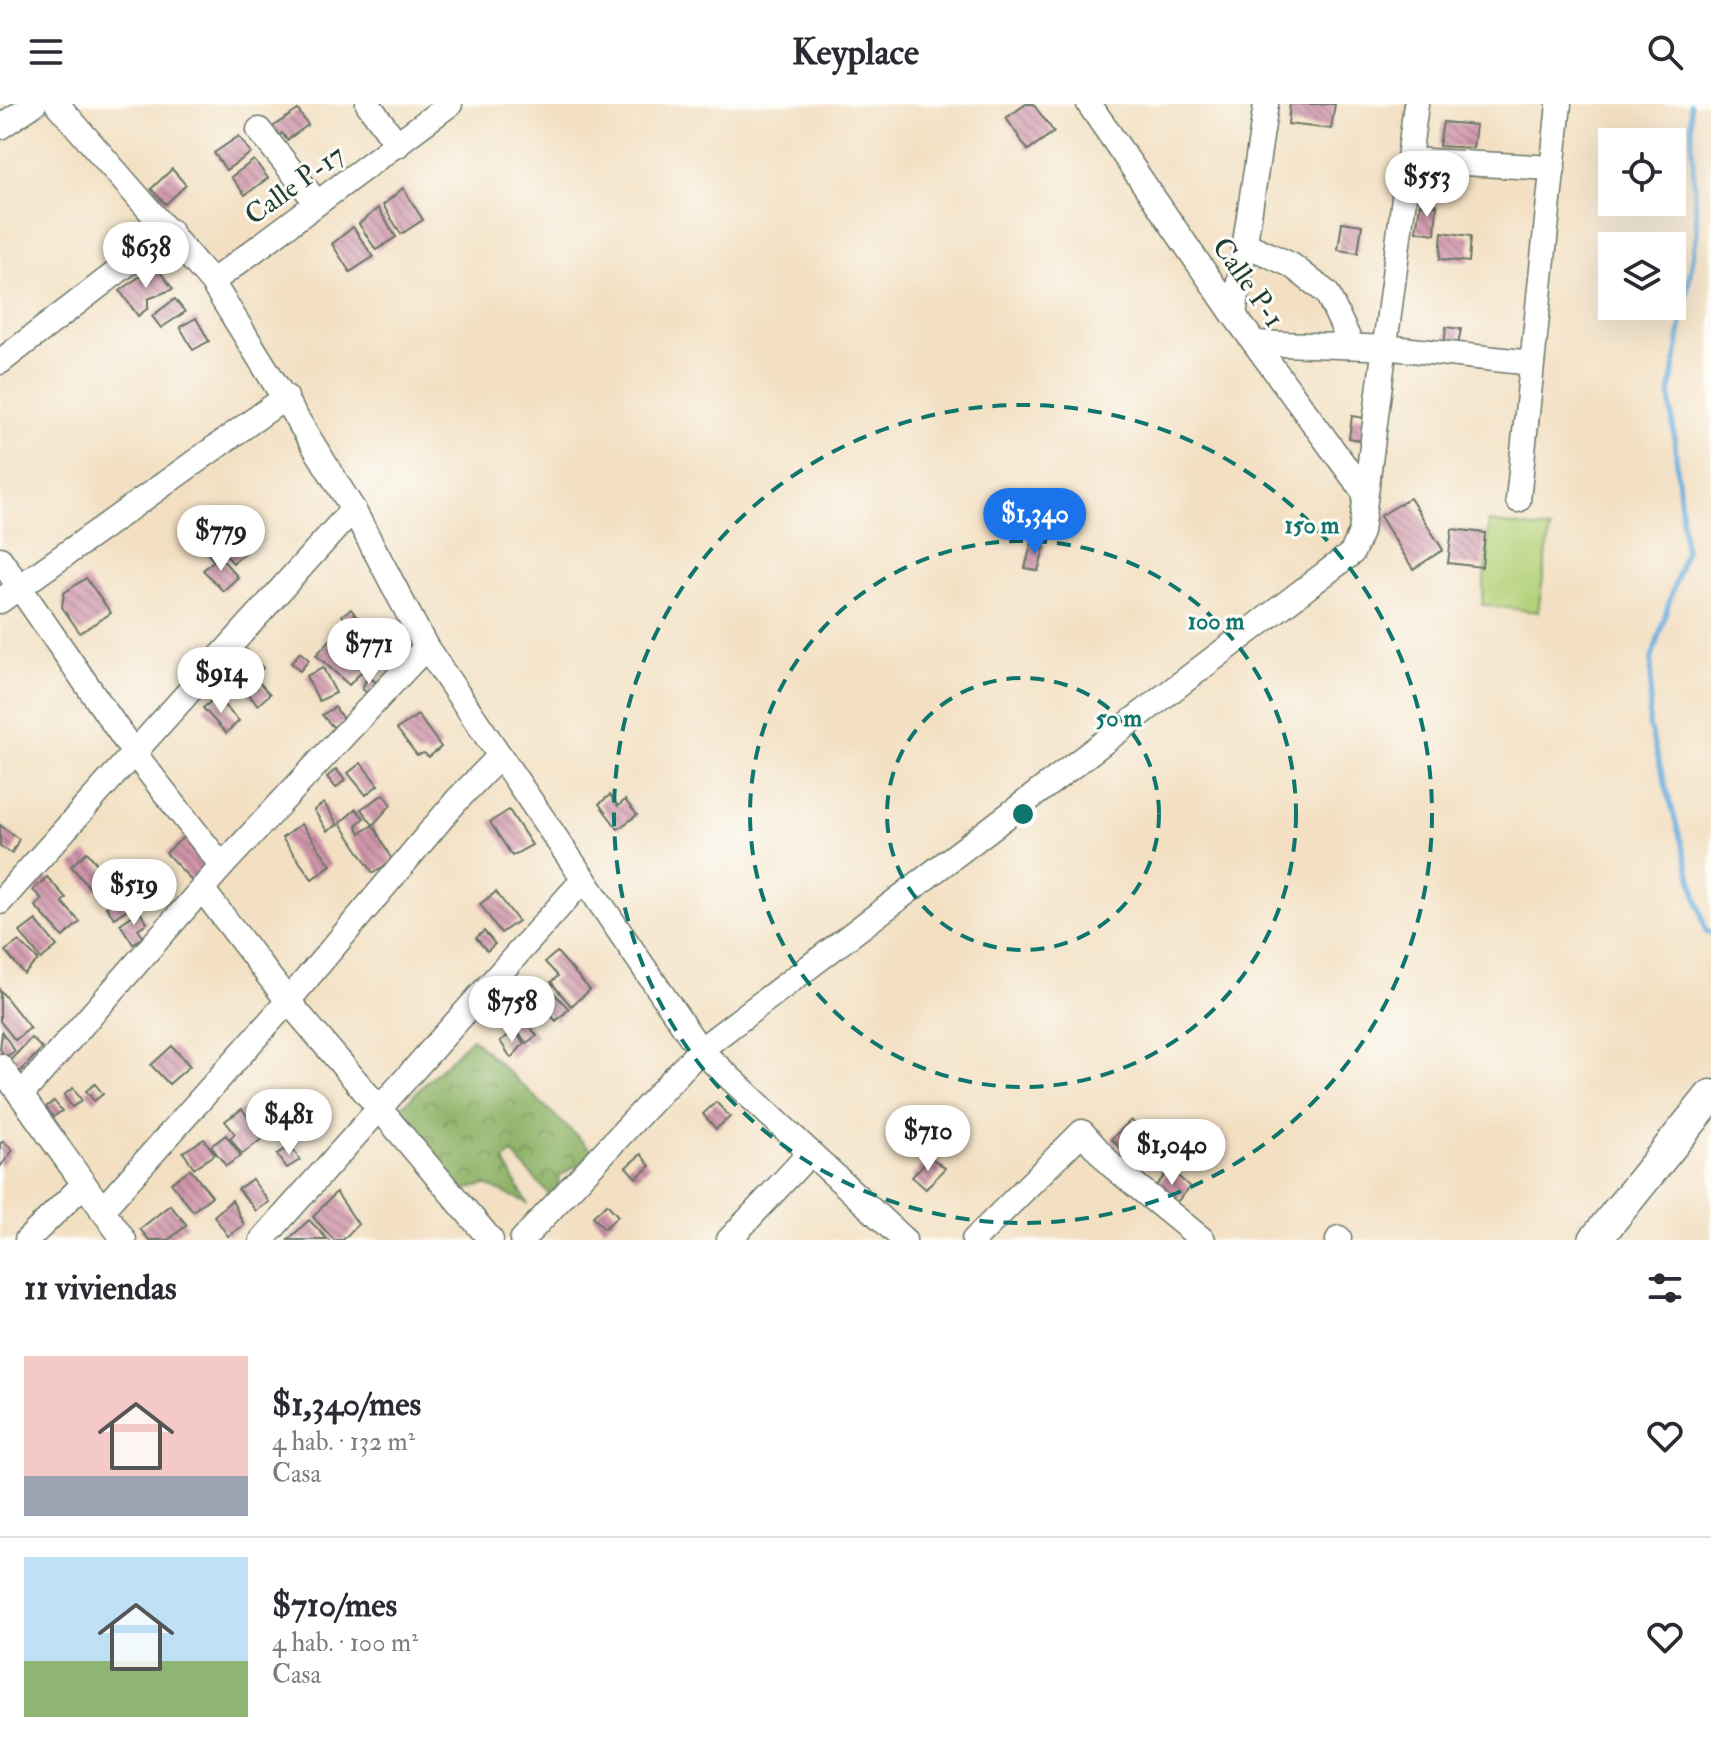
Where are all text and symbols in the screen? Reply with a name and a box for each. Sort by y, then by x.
icon: menu [24,30,68,74]
text: Keyplace [792,30,919,75]
icon: search [1643,30,1687,74]
map controls [1598,128,1686,320]
button: locate [1598,128,1686,216]
street label: Calle P-17 [238,137,352,233]
pin: $553 [1380,151,1474,219]
text: $553 [1403,161,1451,193]
pin: $638 [99,222,193,290]
street label: Calle P-1 [1204,231,1291,335]
text: $638 [121,232,171,264]
button: layers [1598,232,1686,320]
pin: $1,340 [970,488,1100,556]
text: $1,340 [1001,498,1069,530]
pin: $779 [174,505,268,573]
text: 150 m [1285,510,1340,541]
text: $779 [195,515,247,547]
text: 100 m [1188,606,1245,637]
pin: $771 [322,618,416,686]
text: $771 [345,628,393,660]
pin: $914 [174,647,268,715]
text: $914 [195,657,247,689]
text: 50 m [1096,703,1143,734]
centre of rings [1009,800,1037,828]
pin: $519 [87,859,181,927]
text: $519 [110,869,158,901]
pin: $758 [465,976,559,1044]
text: $758 [487,986,537,1018]
pin: $481 [242,1089,336,1157]
text: $481 [264,1099,314,1131]
pin: $710 [881,1105,975,1173]
text: $710 [903,1115,953,1147]
pin: $1,040 [1107,1119,1237,1187]
text: $1,040 [1137,1129,1207,1161]
icon: filters [1643,1266,1687,1310]
text: 11 viviendas [24,1267,177,1310]
text: $1,340/mes [272,1383,421,1426]
icon: home [88,1388,184,1484]
icon: heart [1643,1414,1687,1458]
text: 4 hab. · 132 m² [272,1426,415,1458]
text: Casa [272,1458,321,1490]
text: $710/mes [272,1584,397,1627]
icon: home [88,1589,184,1685]
icon: heart [1643,1615,1687,1659]
text: 4 hab. · 100 m² [272,1627,418,1659]
text: Casa [272,1659,321,1691]

